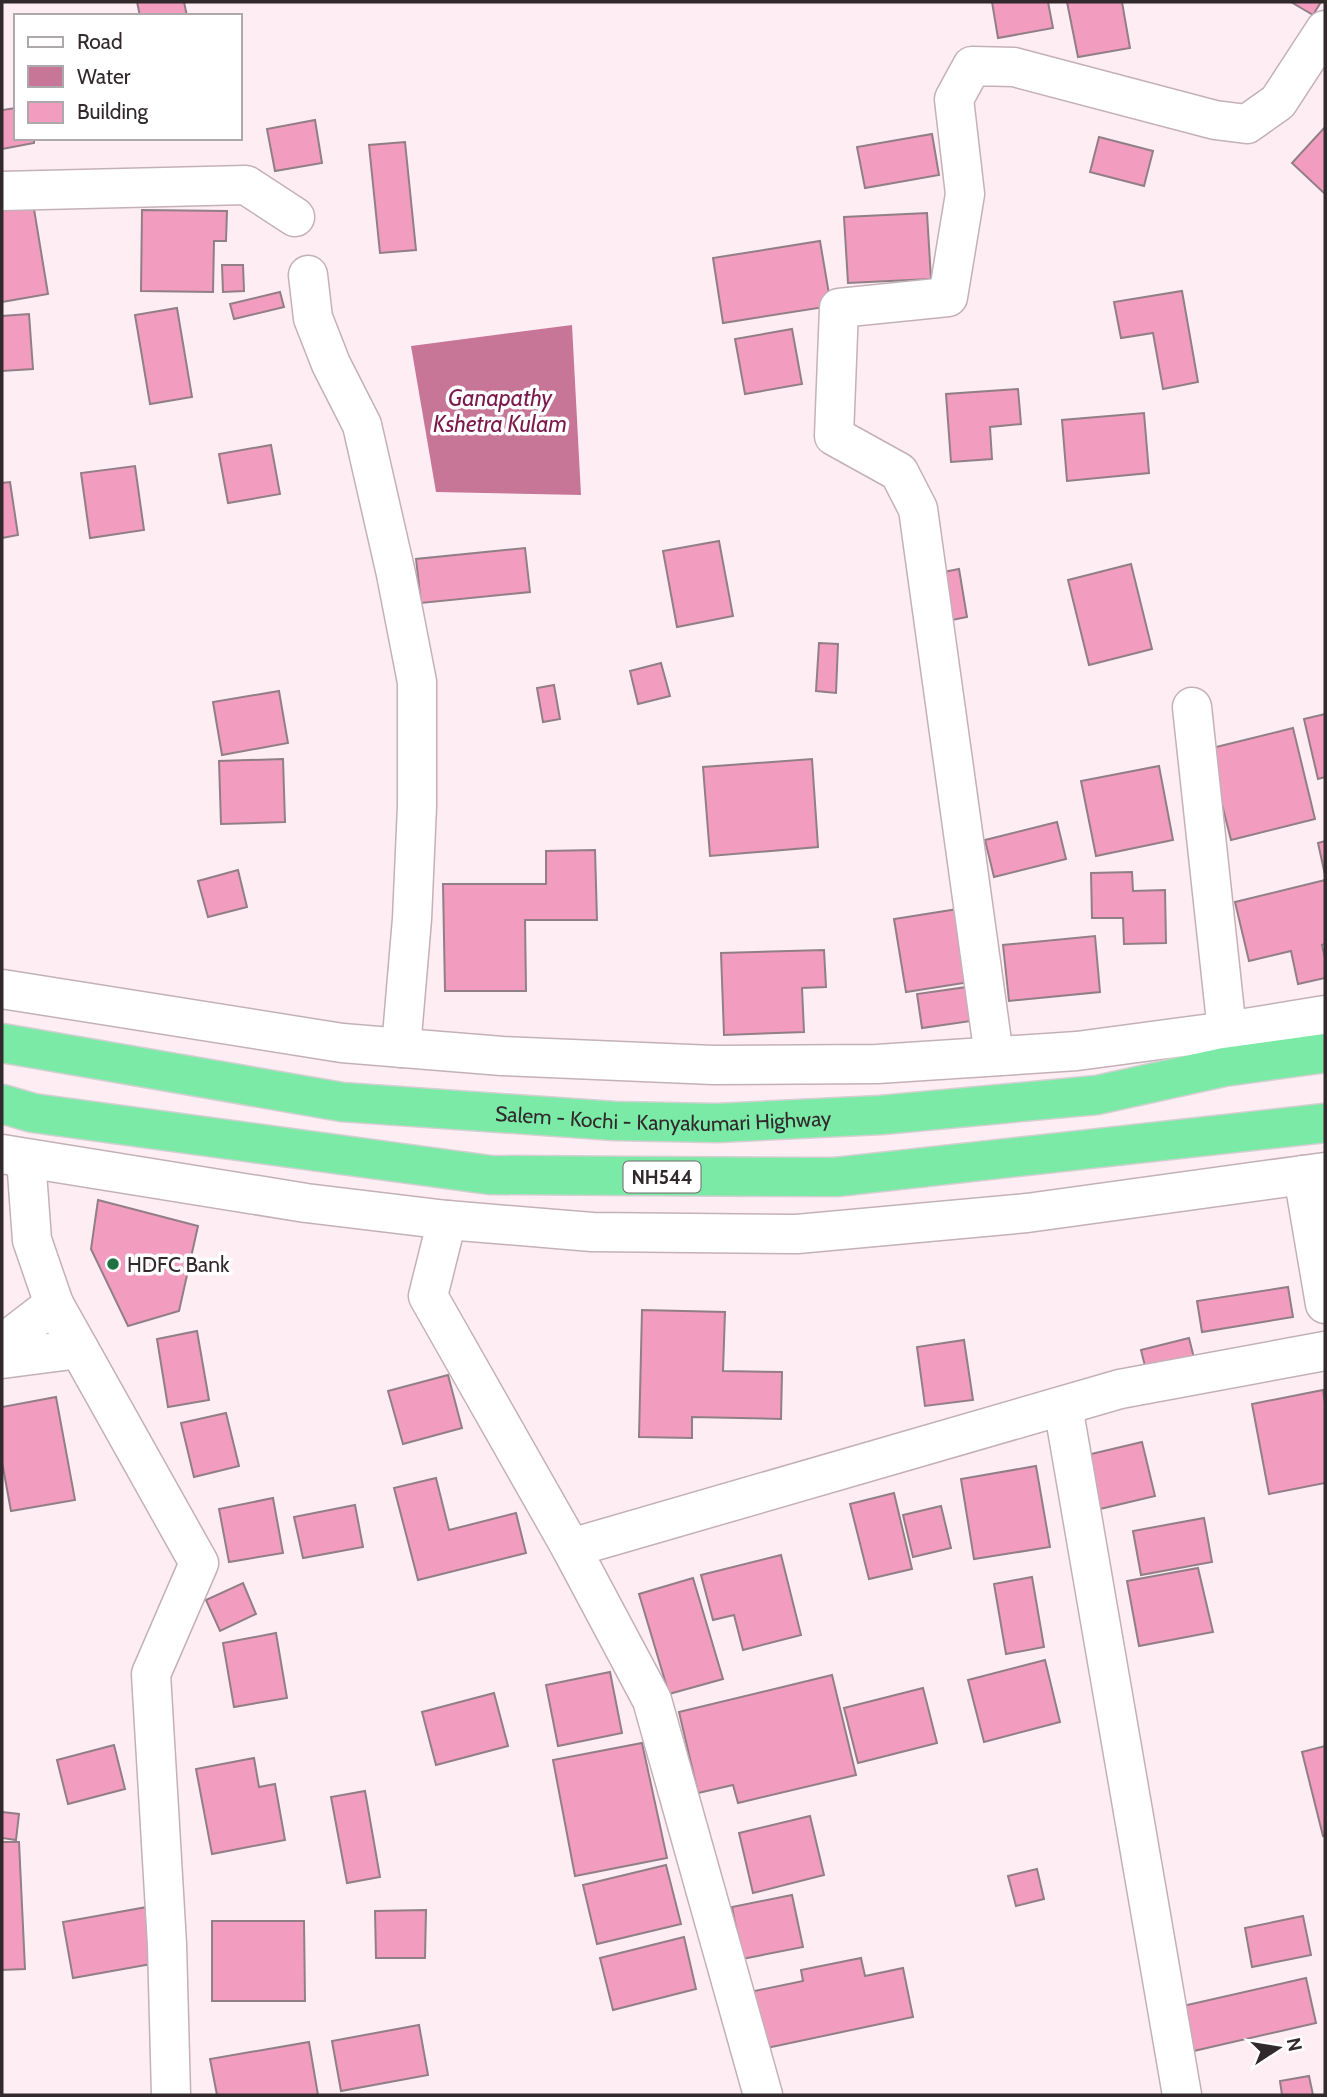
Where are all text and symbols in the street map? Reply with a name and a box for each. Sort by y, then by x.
legend [14,14,242,140]
text: Road [77,29,123,54]
text: Water [77,64,131,89]
text: Building [77,99,149,124]
water label: Ganapathy Kshetra Kulam [433,384,567,438]
street label: Salem - Kochi - Kanyakumari Highway [495,1100,832,1136]
road number: NH544 [624,1162,700,1192]
place label: HDFC Bank [127,1252,230,1277]
marker: HDFC Bank [105,1256,121,1272]
north arrow [1243,2013,1313,2083]
text: N [1281,2036,1307,2054]

